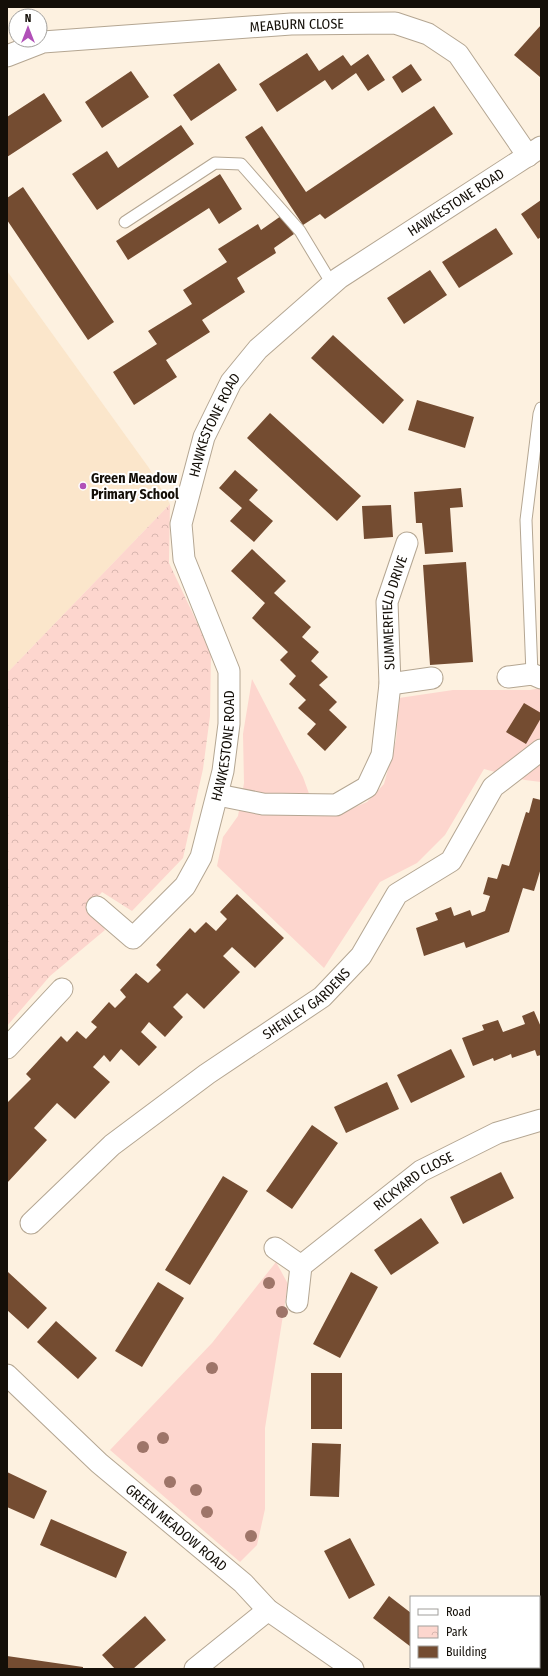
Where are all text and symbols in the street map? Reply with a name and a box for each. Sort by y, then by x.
north arrow [8,8,48,48]
text: N [25,12,31,25]
street label: MEABURN CLOSE [249,15,344,36]
street label: HAWKESTONE ROAD [405,165,508,240]
street label: HAWKESTONE ROAD [186,370,244,479]
place label: Green Meadow Primary School [91,470,179,503]
marker: Green Meadow Primary School [78,481,88,491]
street label: SUMMERFIELD DRIVE [379,553,411,670]
street label: HAWKESTONE ROAD [208,690,238,803]
street label: SHENLEY GARDENS [260,965,354,1043]
street label: RICKYARD CLOSE [370,1148,457,1214]
street label: GREEN MEADOW ROAD [122,1481,230,1575]
legend [410,1596,540,1668]
text: Road [446,1605,471,1619]
text: Park [446,1625,468,1639]
text: Building [446,1645,487,1659]

